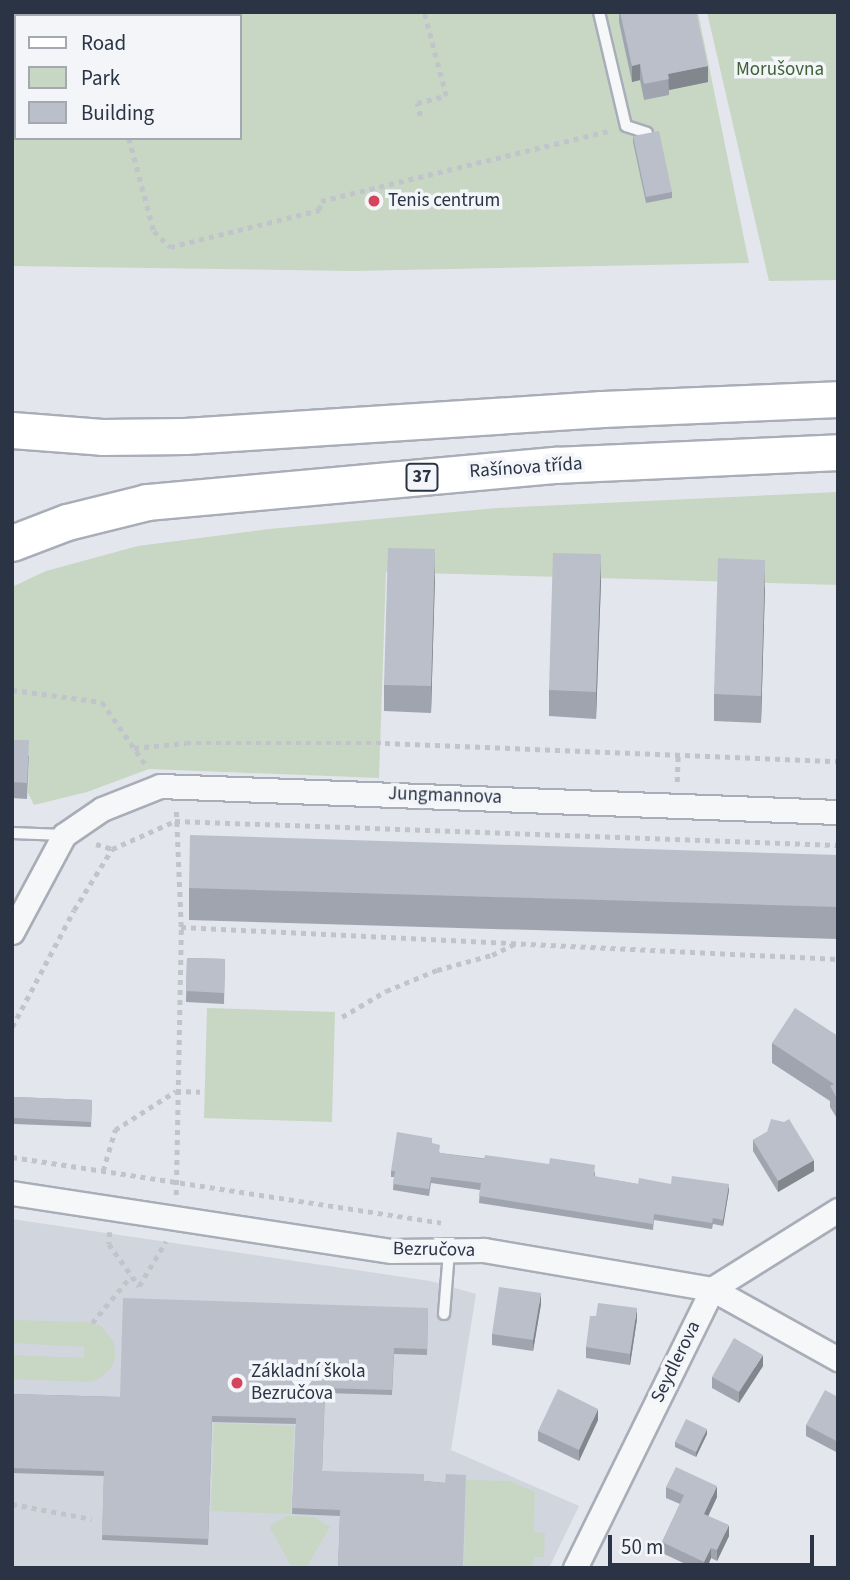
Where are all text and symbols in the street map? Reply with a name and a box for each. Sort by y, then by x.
legend [14,14,242,140]
text: Road [81,28,126,58]
park label: Morušovna [736,59,824,81]
text: Park [81,63,120,93]
text: Building [81,98,154,128]
place label: Tenis centrum [388,190,500,212]
marker: Tenis centrum [366,193,382,209]
street label: Rašínova třída [469,453,583,483]
road number: 37 [404,462,440,491]
street label: Jungmannova [388,783,502,809]
street label: Bezručova [393,1238,475,1262]
street label: Seydlerova [646,1317,706,1407]
place label: Základní škola Bezručova [251,1361,365,1405]
marker: Základní škola Bezručova [229,1375,245,1391]
scale bar [612,1520,818,1564]
text: 50 m [621,1532,663,1562]

